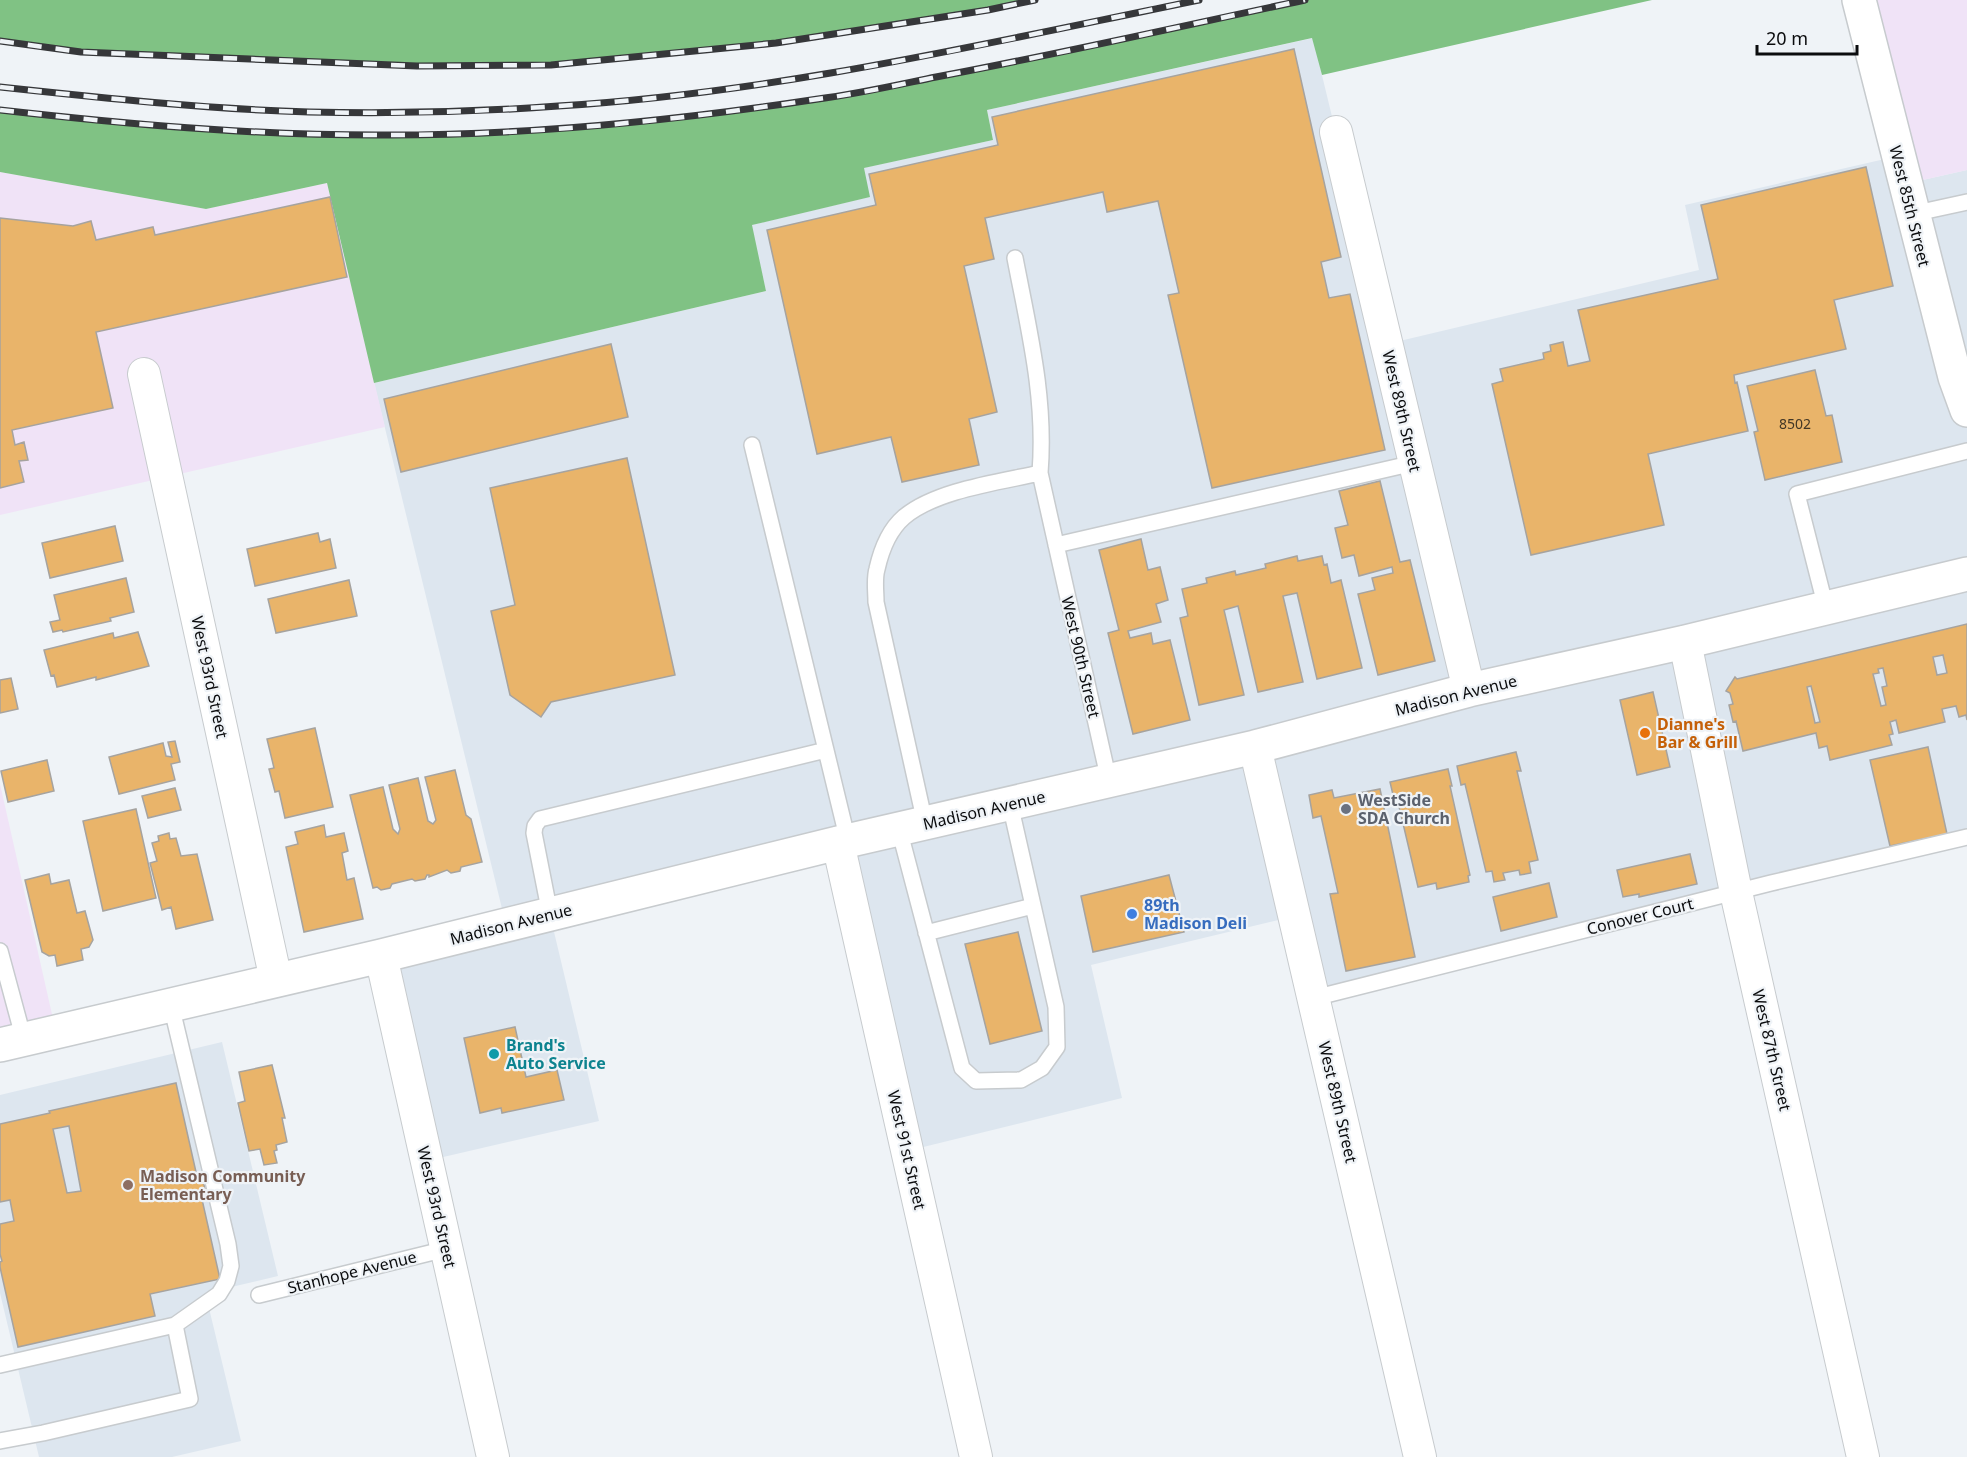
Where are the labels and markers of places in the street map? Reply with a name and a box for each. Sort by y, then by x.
place label: Dianne's Bar & Grill [1657,713,1738,753]
marker: Dianne's Bar & Grill [1638,726,1652,740]
place label: WestSide SDA Church [1358,789,1450,829]
marker: WestSide SDA Church [1339,802,1353,816]
place label: 89th Madison Deli [1144,894,1247,934]
marker: 89th Madison Deli [1125,907,1139,921]
place label: Brand's Auto Service [506,1034,606,1074]
marker: Brand's Auto Service [487,1047,501,1061]
place label: Madison Community Elementary [140,1165,306,1205]
marker: Madison Community Elementary [121,1178,135,1192]

